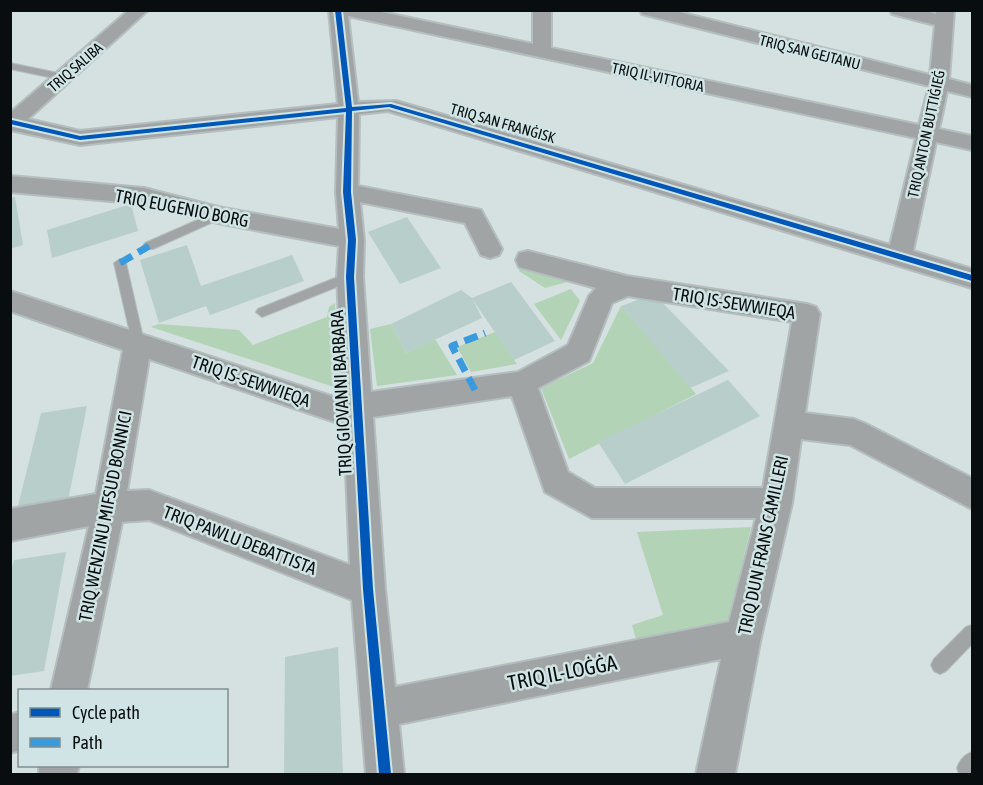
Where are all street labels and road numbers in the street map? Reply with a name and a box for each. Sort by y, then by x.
street label: TRIQ SAN GEJTANU [758,31,862,73]
street label: TRIQ SALIBA [44,38,106,95]
street label: TRIQ IL-VITTORJA [610,59,706,95]
street label: TRIQ ANTON BUTTIĠIEĠ [904,69,948,199]
street label: TRIQ SAN FRANĠISK [449,100,558,146]
street label: TRIQ EUGENIO BORG [113,185,251,231]
street label: TRIQ IS-SEWWIEQA [671,283,797,323]
street label: TRIQ GIOVANNI BARBARA [326,309,356,476]
street label: TRIQ IS-SEWWIEQA [189,351,313,411]
street label: TRIQ WENZINU MIFSUD BONNICI [74,409,136,623]
street label: TRIQ DUN FRANS CAMILLERI [734,453,792,637]
street label: TRIQ PAWLU DEBATTISTA [160,501,320,579]
street label: TRIQ IL-LOĠĠA [506,650,619,694]

